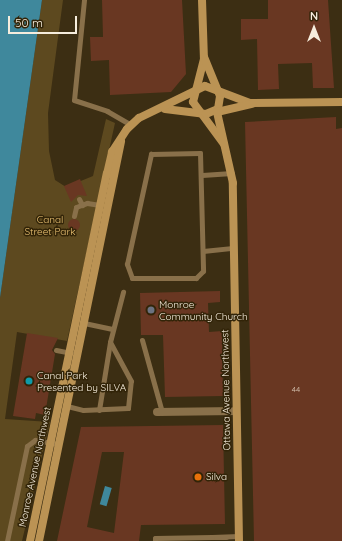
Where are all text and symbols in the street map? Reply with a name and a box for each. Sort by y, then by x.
scale bar [10,8,79,34]
north arrow [294,8,334,48]
text: N [310,9,318,23]
text: 50 m [15,15,43,30]
park label: Canal Street Park [24,213,76,236]
place label: Monroe Community Church [159,298,248,322]
marker: Monroe Community Church [146,305,156,315]
street label: Ottawa Avenue Northwest [219,329,233,451]
place label: Canal Park Presented by SILVA [37,369,126,392]
marker: Canal Park Presented by SILVA [24,376,34,386]
house number: 44 [292,385,300,395]
street label: Monroe Avenue Northwest [16,406,54,528]
place label: Silva [206,471,227,483]
marker: Silva [193,472,203,482]

